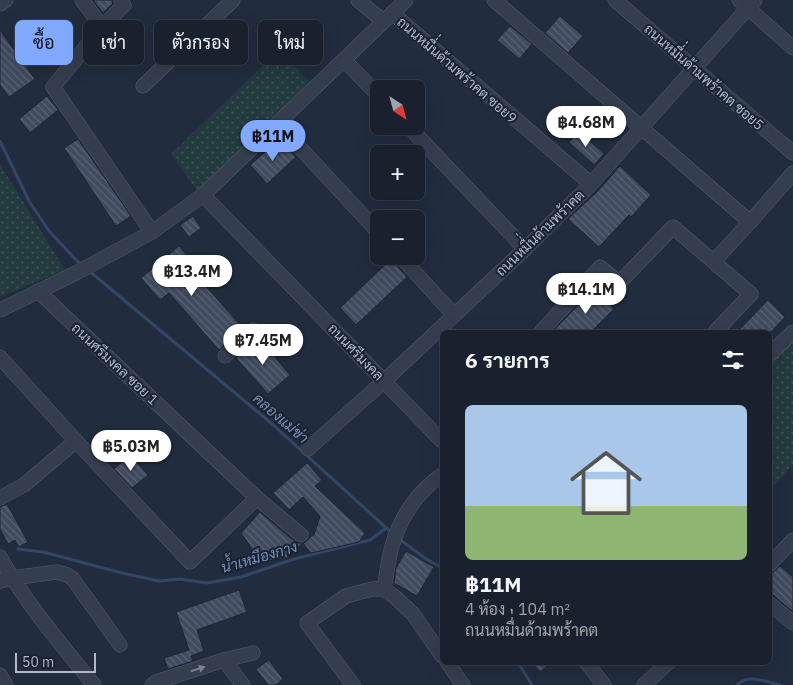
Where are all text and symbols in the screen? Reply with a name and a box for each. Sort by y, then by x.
street label: ถนนหมื่่นด้ามพร้าคต ซอย9 [393,8,525,127]
street label: ถนนหมื่่นด้ามพร้าคต ซอย5 [640,15,772,134]
chip: ซื้อ [15,20,73,65]
chip: เช่า [83,20,144,65]
chip: ตัวกรอง [154,20,248,65]
chip: ใหม่ [258,20,323,65]
north arrow [370,80,425,135]
map controls [370,80,425,265]
pin: ฿4.68M [545,106,627,148]
text: ฿4.68M [557,112,615,132]
pin: ฿11M [243,120,303,162]
text: ฿11M [252,126,294,146]
button: + [370,145,425,200]
street label: ถนนหมื่่นด้ามพร้าคต [487,181,588,280]
button: − [370,210,425,265]
pin: ฿13.4M [151,254,233,297]
text: ฿13.4M [163,261,221,281]
pin: ฿14.1M [545,272,627,315]
text: ฿14.1M [557,279,615,299]
street label: ถนนศรีมงคล ซอย 1 [68,319,162,409]
street label: ถนนศรีมงคล [324,320,388,384]
pin: ฿7.45M [222,324,304,366]
text: ฿7.45M [234,330,292,350]
text: 6 รายการ [465,346,550,374]
icon: filters [719,346,747,374]
water label: คลองแม่ข่า [249,389,313,447]
pin: ฿5.03M [90,430,172,472]
text: ฿5.03M [102,436,160,456]
icon: home [561,438,651,528]
water label: น้ำเหมืองกาง [218,534,300,577]
text: ฿11M [465,570,521,598]
text: 4 ห้อง · 104 m² [465,599,570,619]
text: ถนนหมื่่นด้ามพร้าคต [465,620,598,640]
scale bar [15,650,96,673]
text: 50 m [22,653,54,671]
one-way arrow [191,665,206,672]

